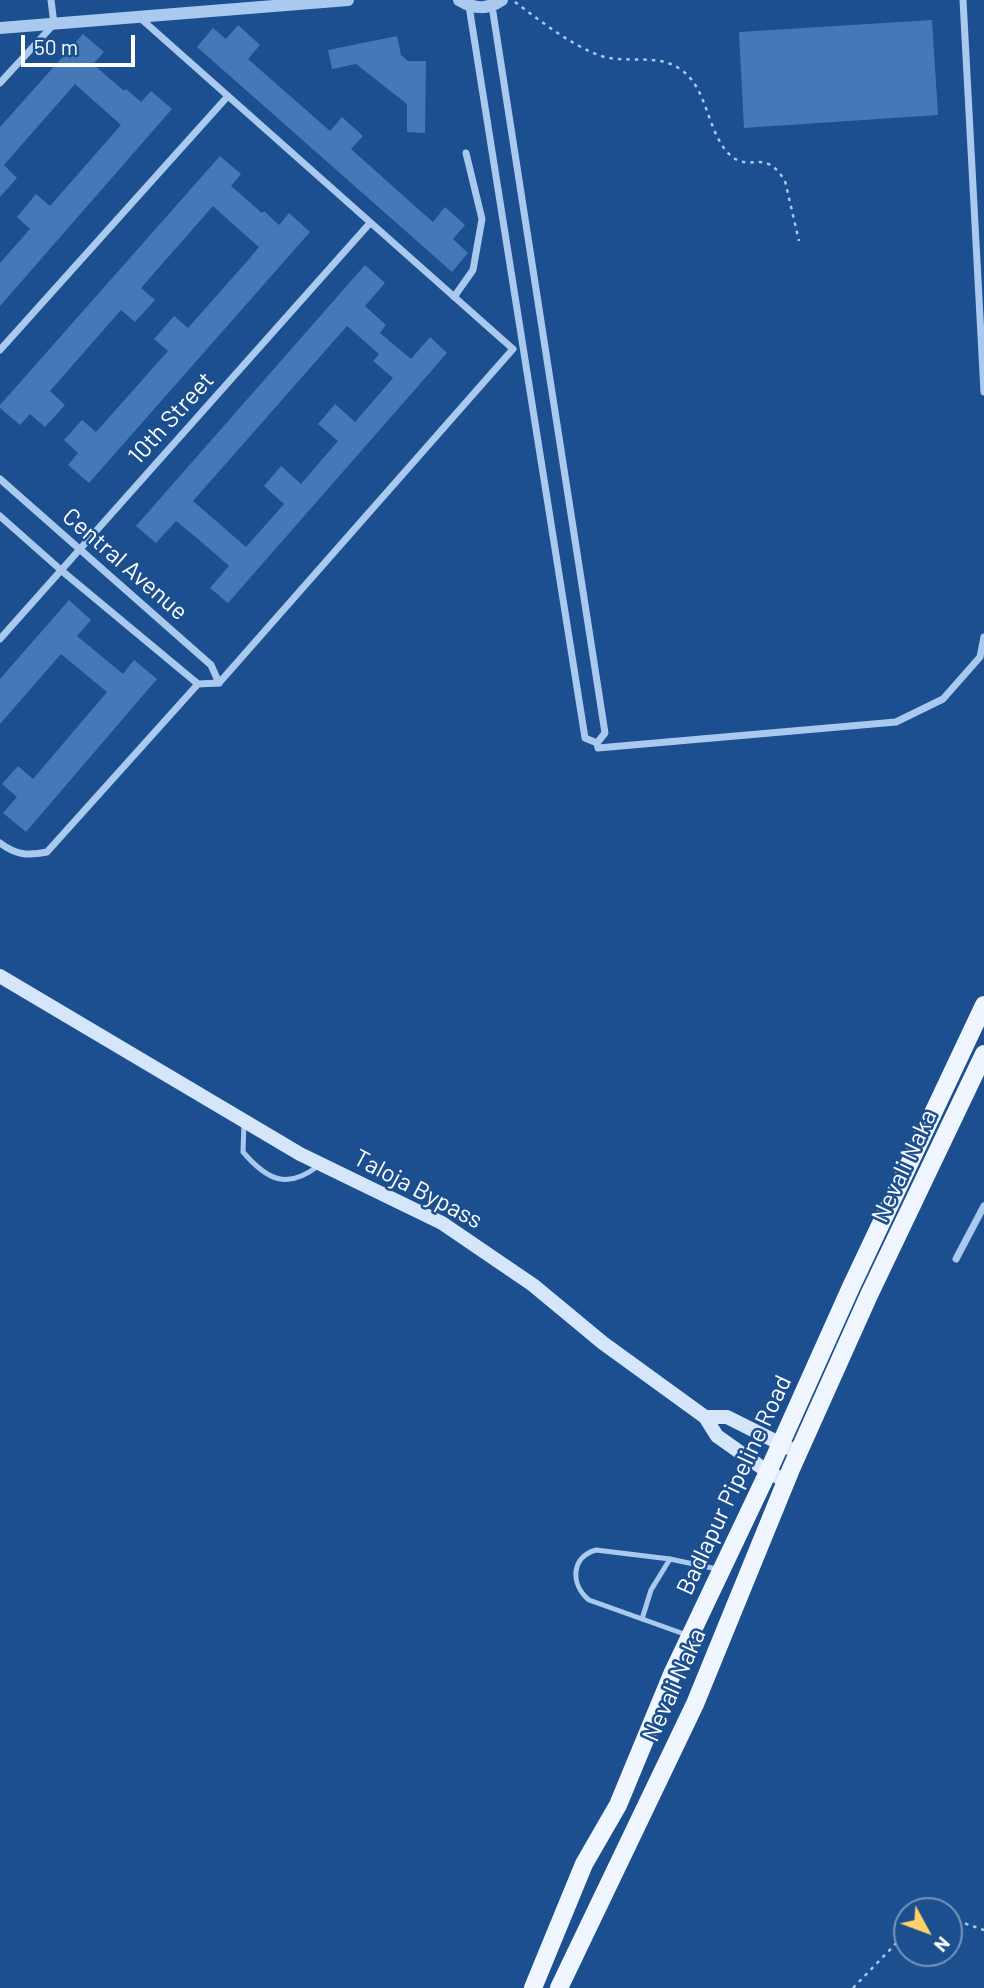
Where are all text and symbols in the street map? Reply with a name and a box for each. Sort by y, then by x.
scale bar [24,21,138,65]
text: 50 m [34,34,78,59]
street label: 10th Street [122,366,220,470]
street label: Central Avenue [56,502,194,626]
street label: Nevali Naka [865,1105,943,1227]
street label: Taloja Bypass [349,1143,487,1235]
street label: Badlapur Pipeline Road [670,1371,798,1599]
street label: Nevali Naka [636,1624,712,1746]
north arrow [893,1897,963,1967]
text: N [930,1932,956,1957]

